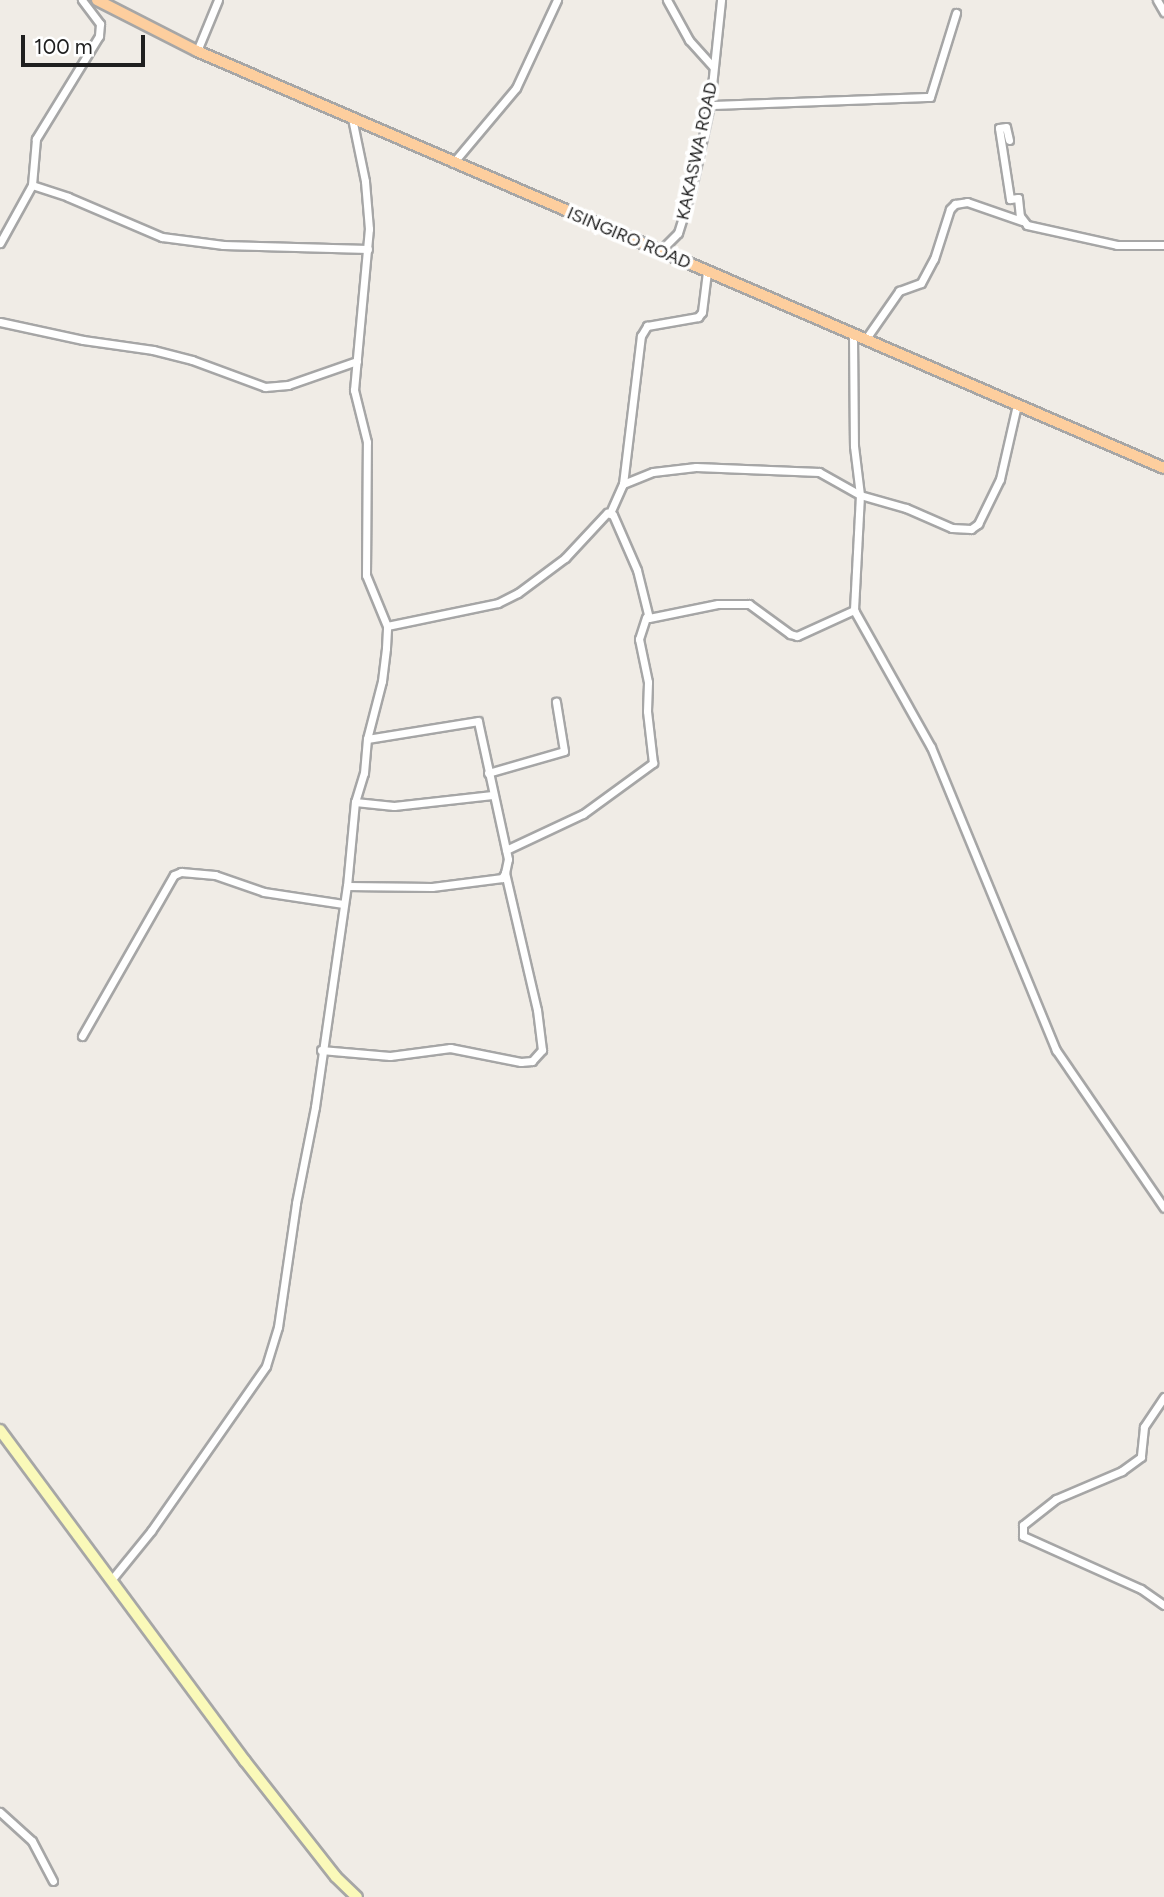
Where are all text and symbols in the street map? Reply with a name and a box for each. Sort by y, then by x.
scale bar [24,21,149,65]
text: 100 m [34,34,93,59]
street label: KAKASWA ROAD [672,80,722,222]
street label: ISINGIRO ROAD [564,202,694,274]

